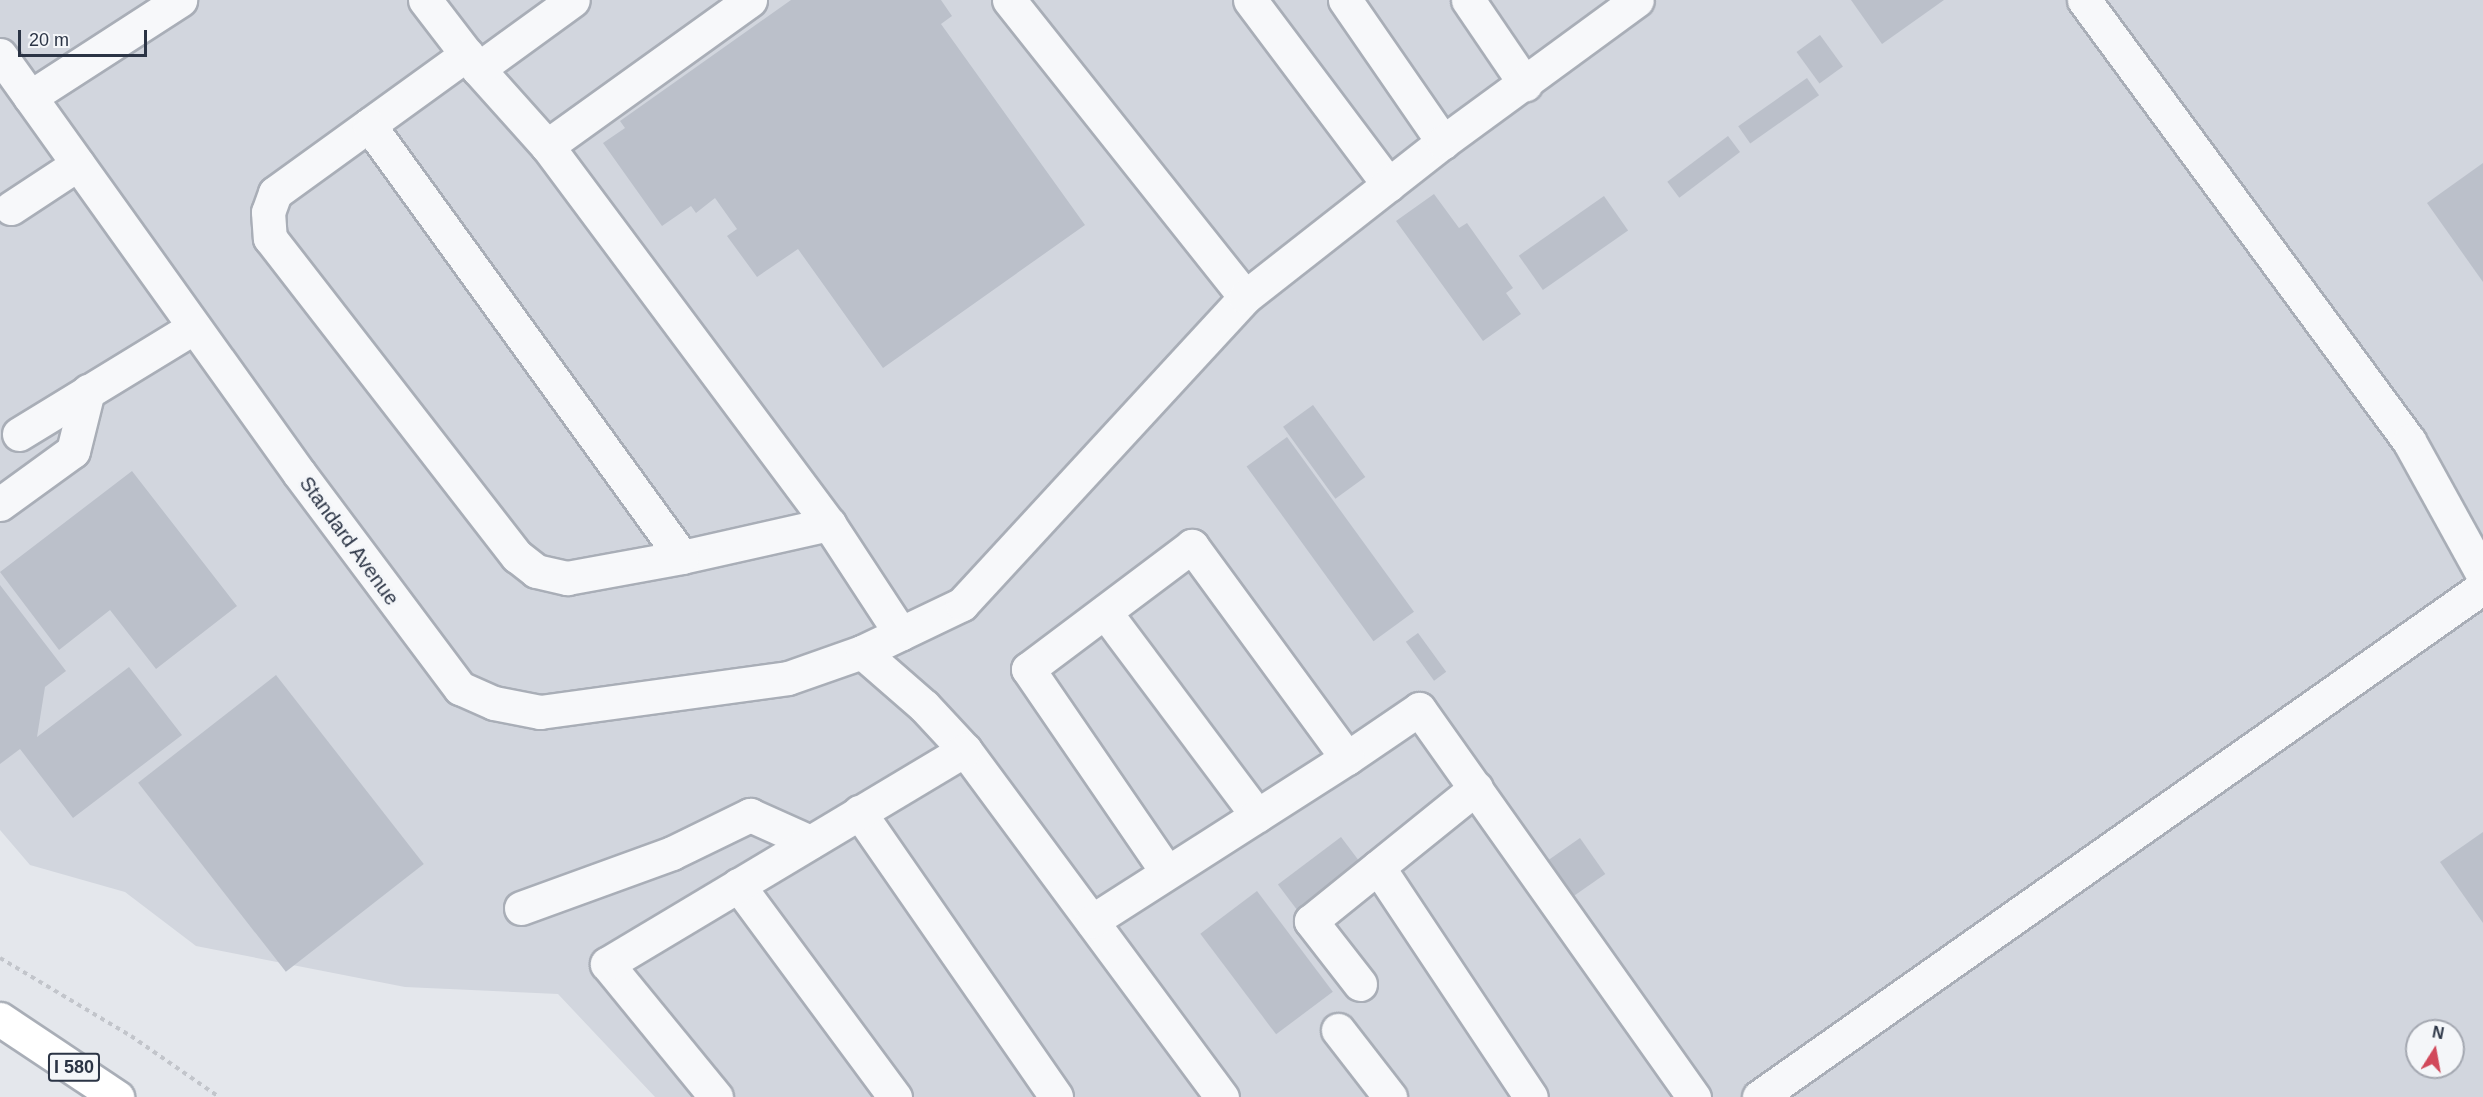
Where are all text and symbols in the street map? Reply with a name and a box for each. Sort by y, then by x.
scale bar [21,18,150,56]
text: 20 m [29,30,69,50]
street label: Standard Avenue [294,472,404,610]
north arrow [2405,1019,2465,1079]
text: N [2431,1023,2445,1042]
road number: I 580 [47,1052,101,1082]

